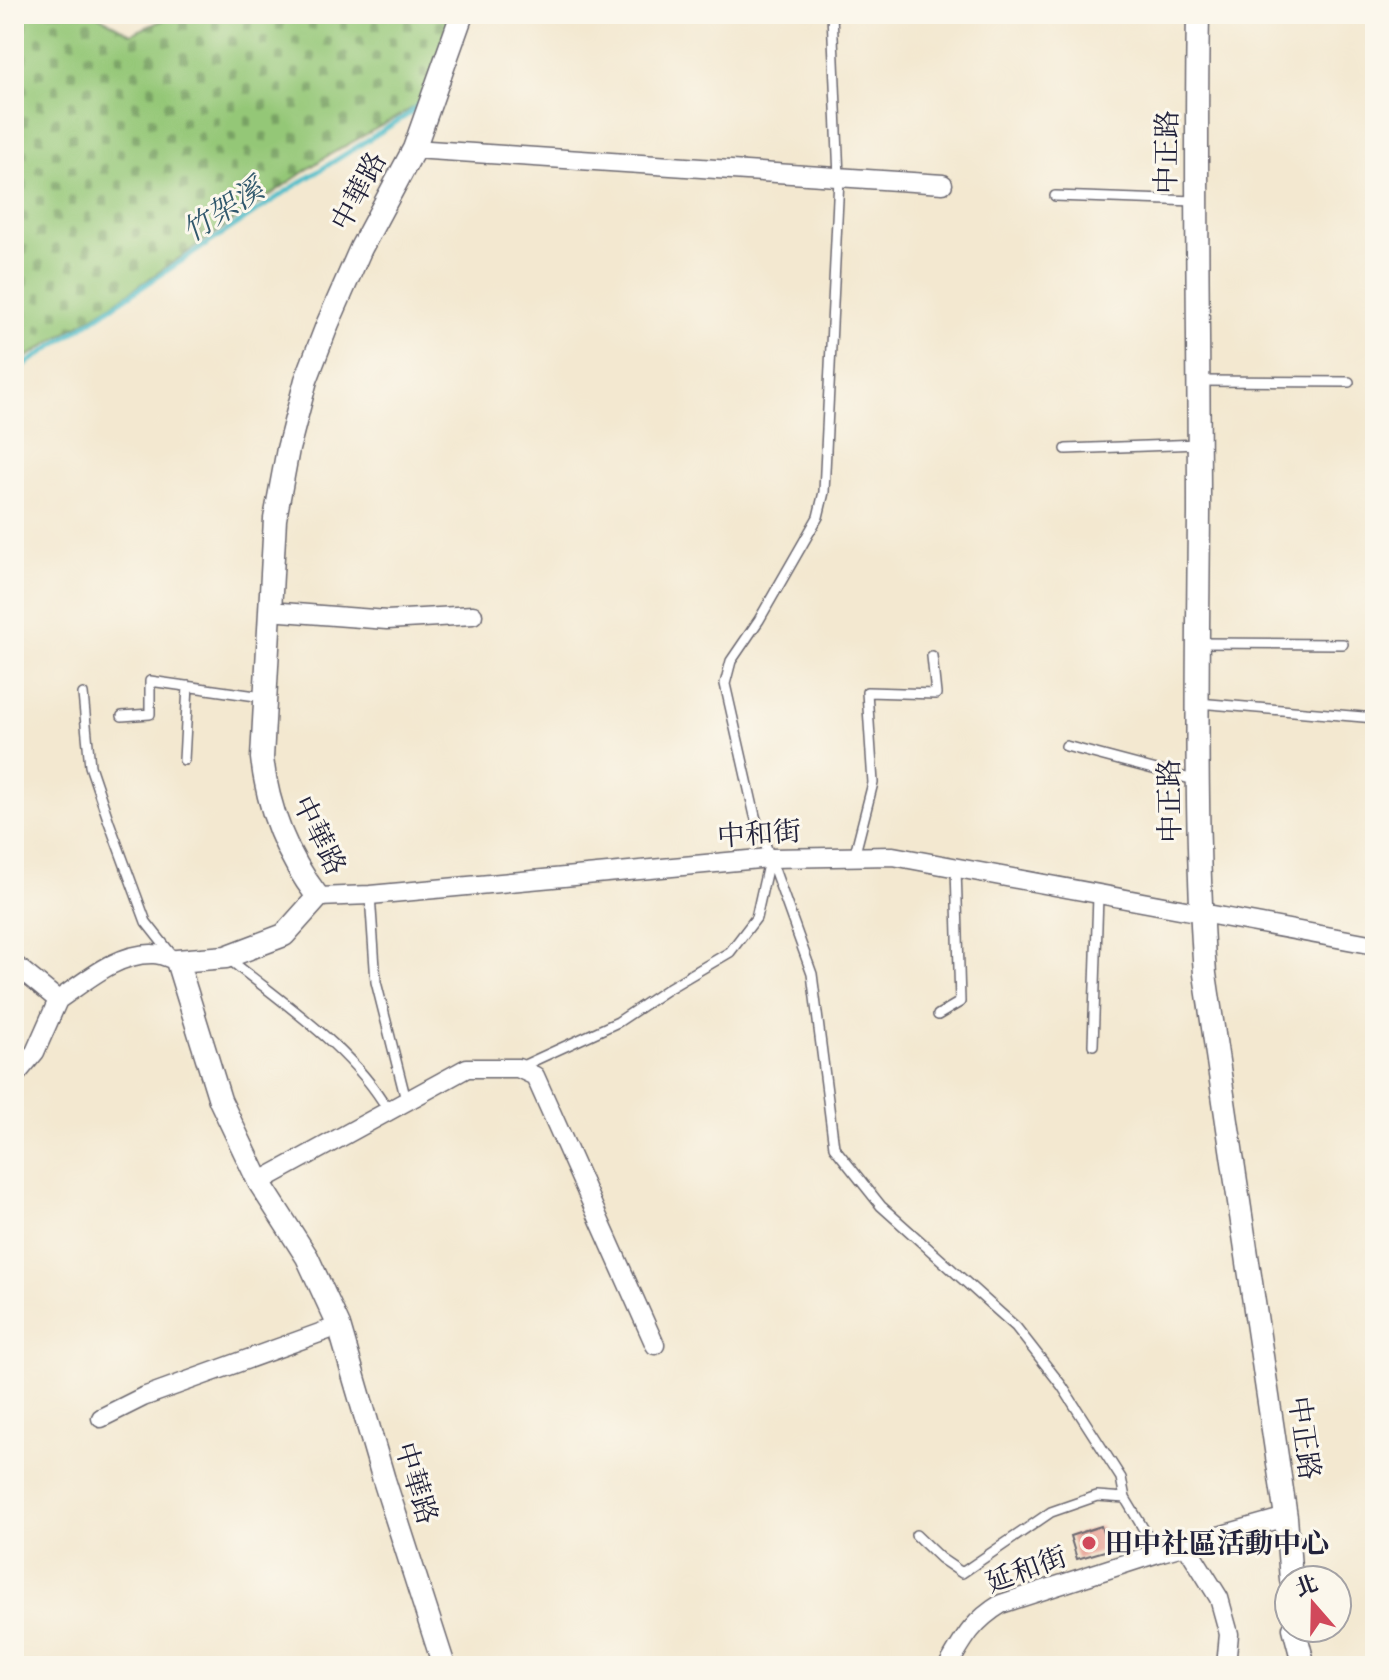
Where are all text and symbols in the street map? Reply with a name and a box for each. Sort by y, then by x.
street label: 中正路 [1147,110,1187,194]
street label: 中華路 [322,145,395,237]
water label: 竹架溪 [174,167,275,252]
street label: 中正路 [1150,759,1190,843]
street label: 中華路 [284,789,355,882]
street label: 中和街 [716,812,802,856]
street label: 中正路 [1279,1394,1329,1482]
street label: 中華路 [386,1438,446,1529]
place label: 田中社區活動中心 [1105,1525,1329,1563]
marker: 田中社區活動中心 [1080,1534,1098,1552]
street label: 延和街 [980,1538,1072,1602]
north arrow [1273,1564,1353,1644]
text: 北 [1291,1568,1322,1604]

